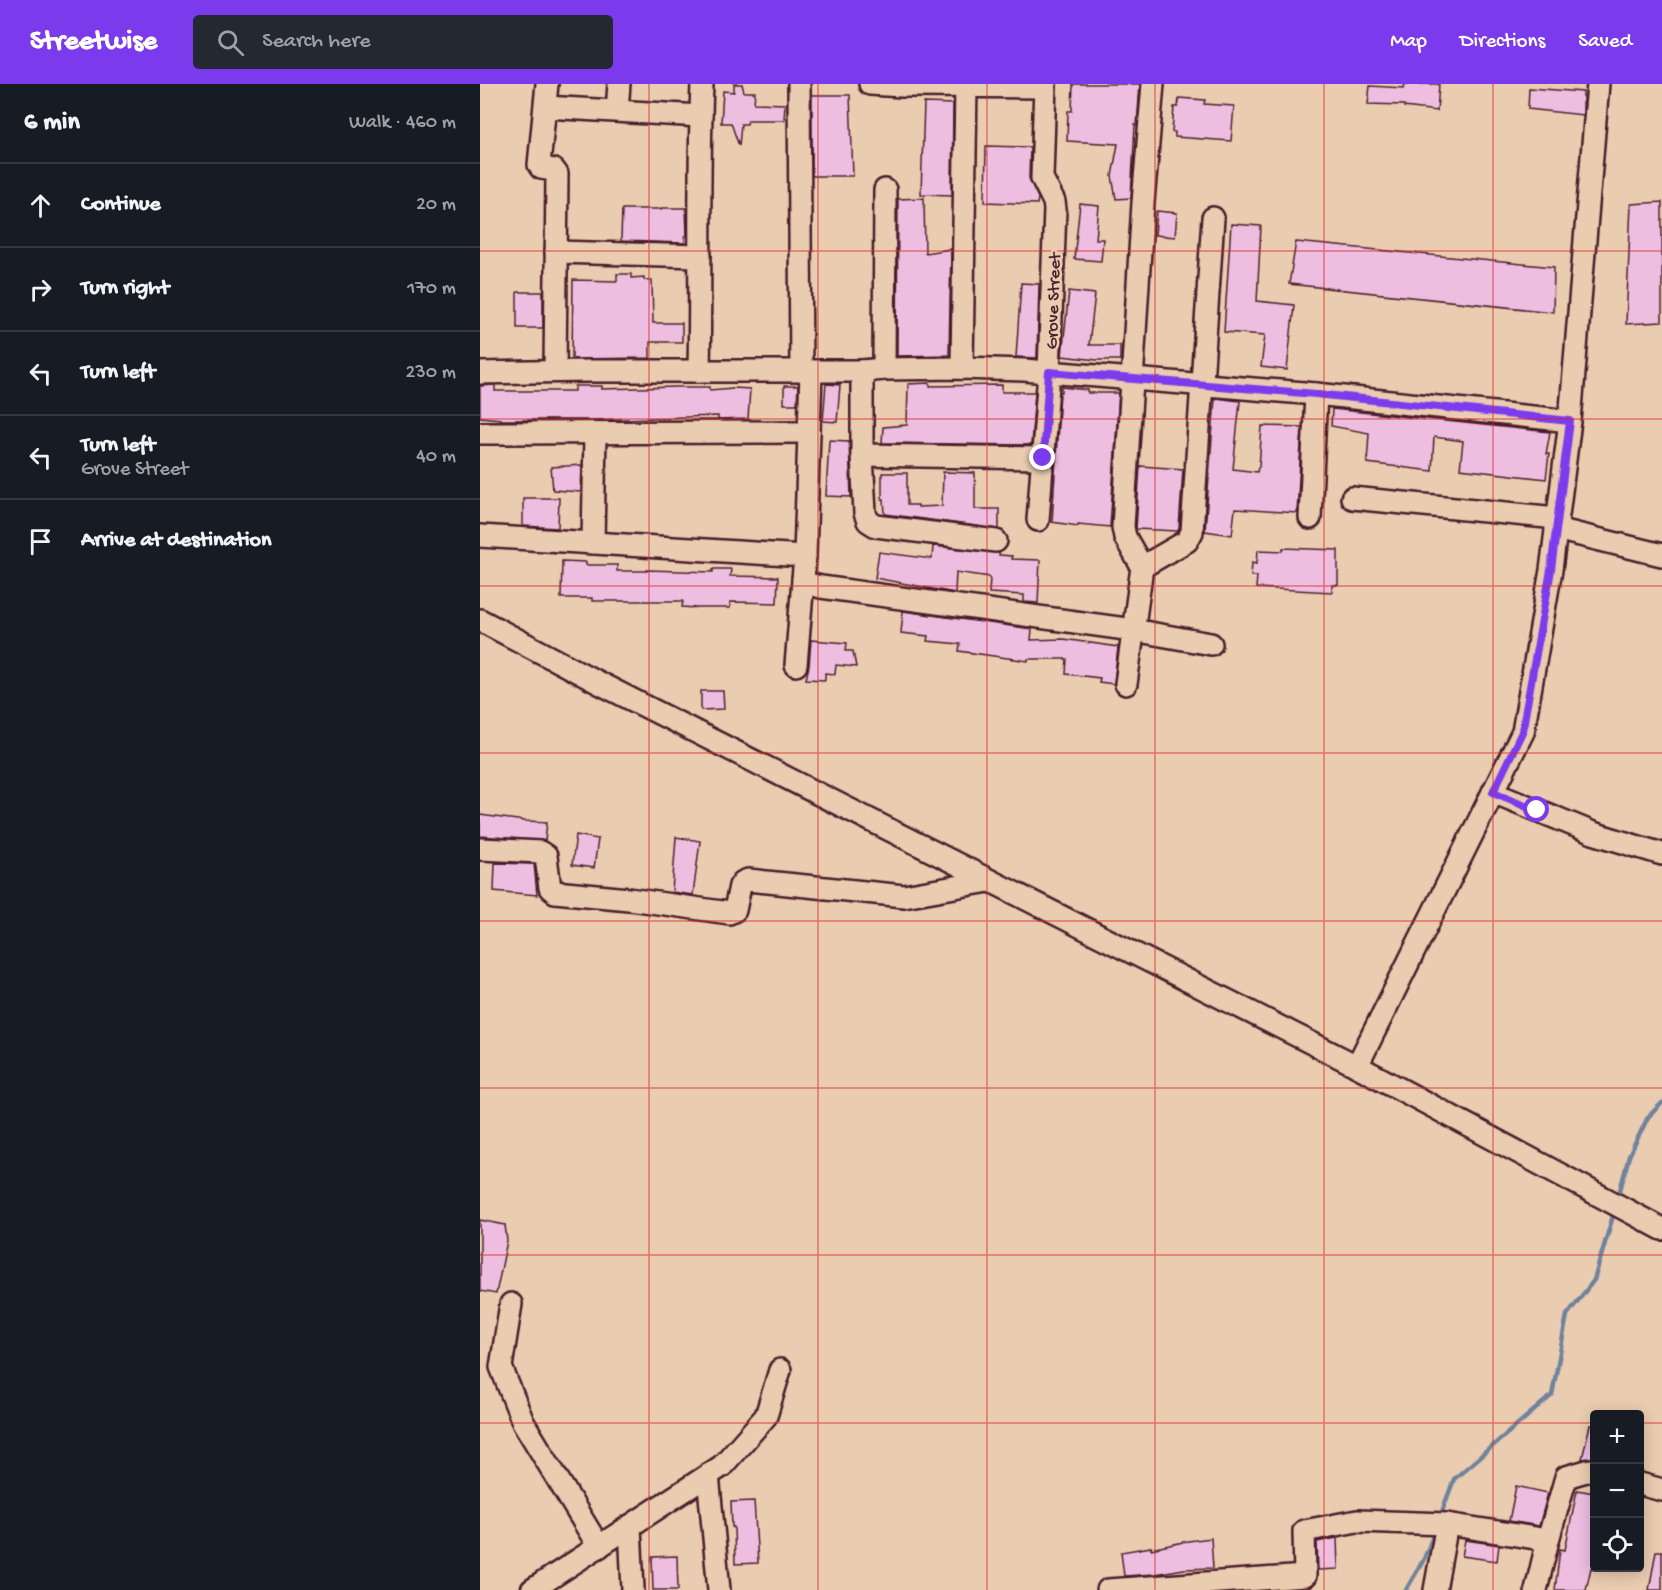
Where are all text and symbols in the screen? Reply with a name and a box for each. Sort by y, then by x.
search box [193,15,613,69]
text: Streetwise [30,26,157,59]
icon: search [214,26,247,59]
text: Search here [262,29,371,55]
text: Map [1390,30,1427,55]
text: Directions [1460,30,1545,55]
text: Saved [1578,30,1632,55]
text: 6 min [24,108,80,139]
text: Walk · 460 m [349,112,456,135]
icon: ahead [24,189,57,222]
text: Continue [81,192,161,218]
text: 20 m [416,194,456,217]
street label: Grove Street [1042,251,1067,350]
icon: right [24,273,57,306]
text: Turn right [81,276,169,302]
text: 170 m [407,278,456,301]
icon: left [24,357,57,390]
text: Turn left [81,360,155,386]
text: 230 m [406,362,456,385]
text: Turn left [81,433,155,459]
icon: left [24,441,57,474]
route end [1029,444,1055,470]
text: 40 m [416,446,456,469]
text: Grove Street [81,459,188,482]
icon: arrive [24,525,57,558]
text: Arrive at destination [81,528,271,554]
route start [1523,796,1549,822]
map controls [1590,1410,1644,1572]
button: + [1590,1410,1644,1464]
button: − [1590,1464,1644,1518]
button: locate [1590,1518,1644,1572]

